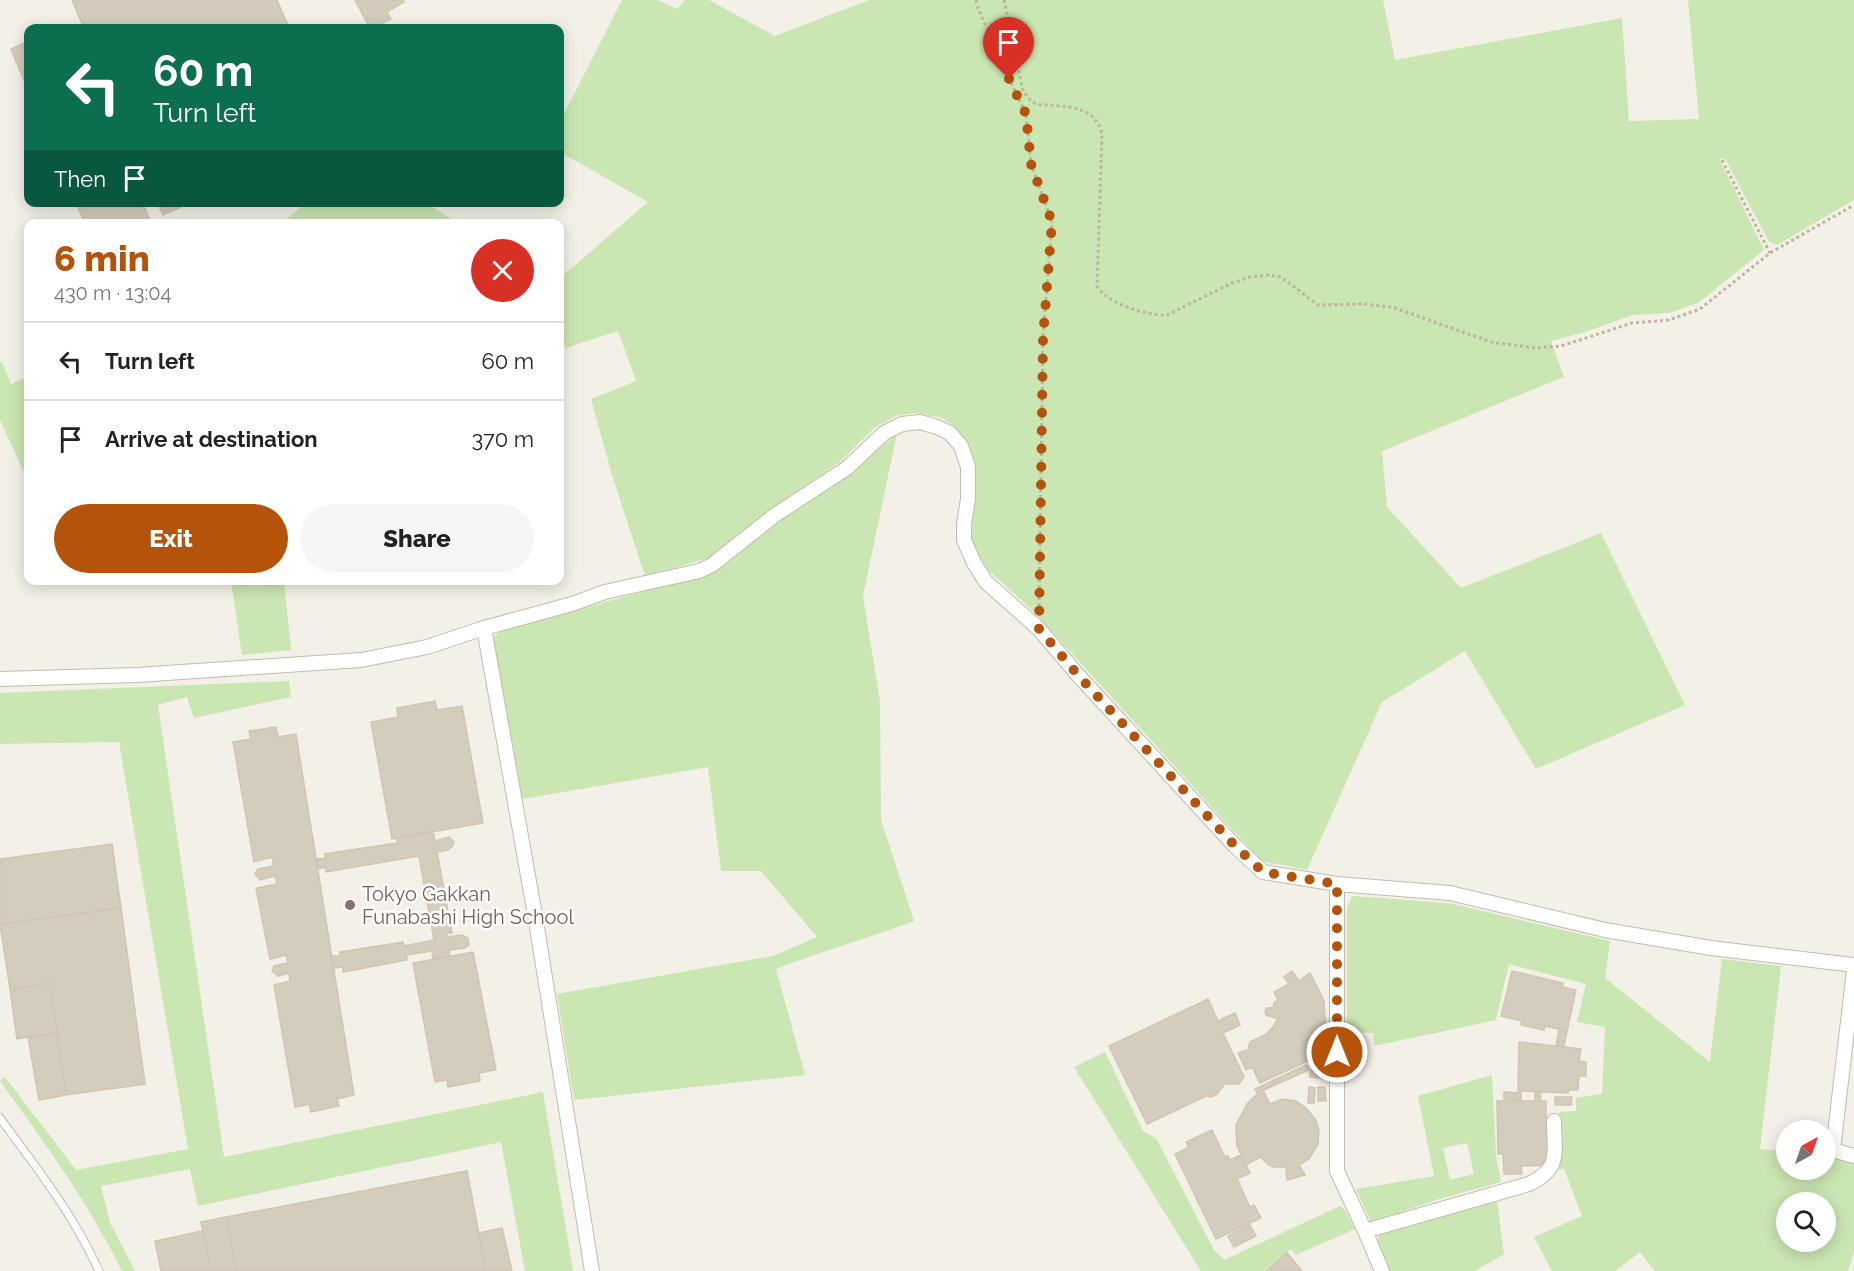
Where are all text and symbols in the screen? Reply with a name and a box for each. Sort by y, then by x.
pin [983,17,1034,79]
icon: arrive [992,26,1025,59]
text: 60 m [153,47,253,96]
icon: left [54,48,132,126]
text: Turn left [153,97,256,128]
icon: arrive [118,162,151,195]
text: Then [54,166,106,192]
text: 6 min [54,237,150,279]
button: close [471,239,534,302]
text: 430 m · 13:04 [54,281,171,305]
icon: left [54,345,87,378]
text: Turn left [105,348,195,374]
text: 60 m [481,348,534,374]
icon: arrive [54,423,87,456]
text: Arrive at destination [105,426,318,452]
text: 370 m [471,426,534,452]
button: Exit [54,504,288,573]
button: Share [300,504,534,573]
place label: Tokyo Gakkan Funabashi High School [362,882,574,929]
marker: Tokyo Gakkan Funabashi High School [343,898,357,912]
position arrow [1305,1020,1369,1084]
north arrow [1776,1120,1836,1180]
map controls [1776,1120,1836,1252]
button: search [1776,1192,1836,1252]

